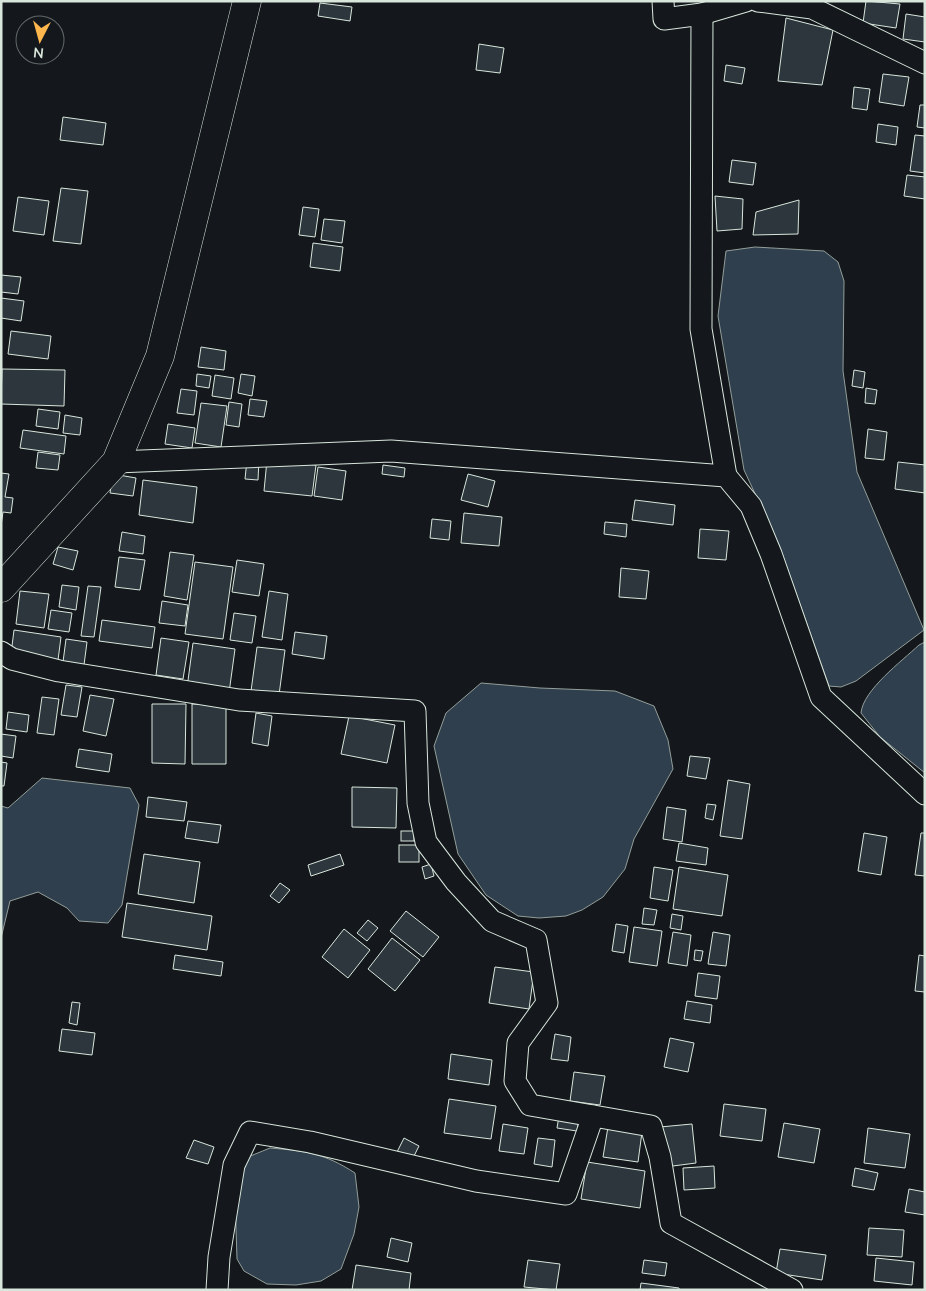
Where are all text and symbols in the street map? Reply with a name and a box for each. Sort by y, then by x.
north arrow [15,15,65,65]
text: N [32,42,45,62]

